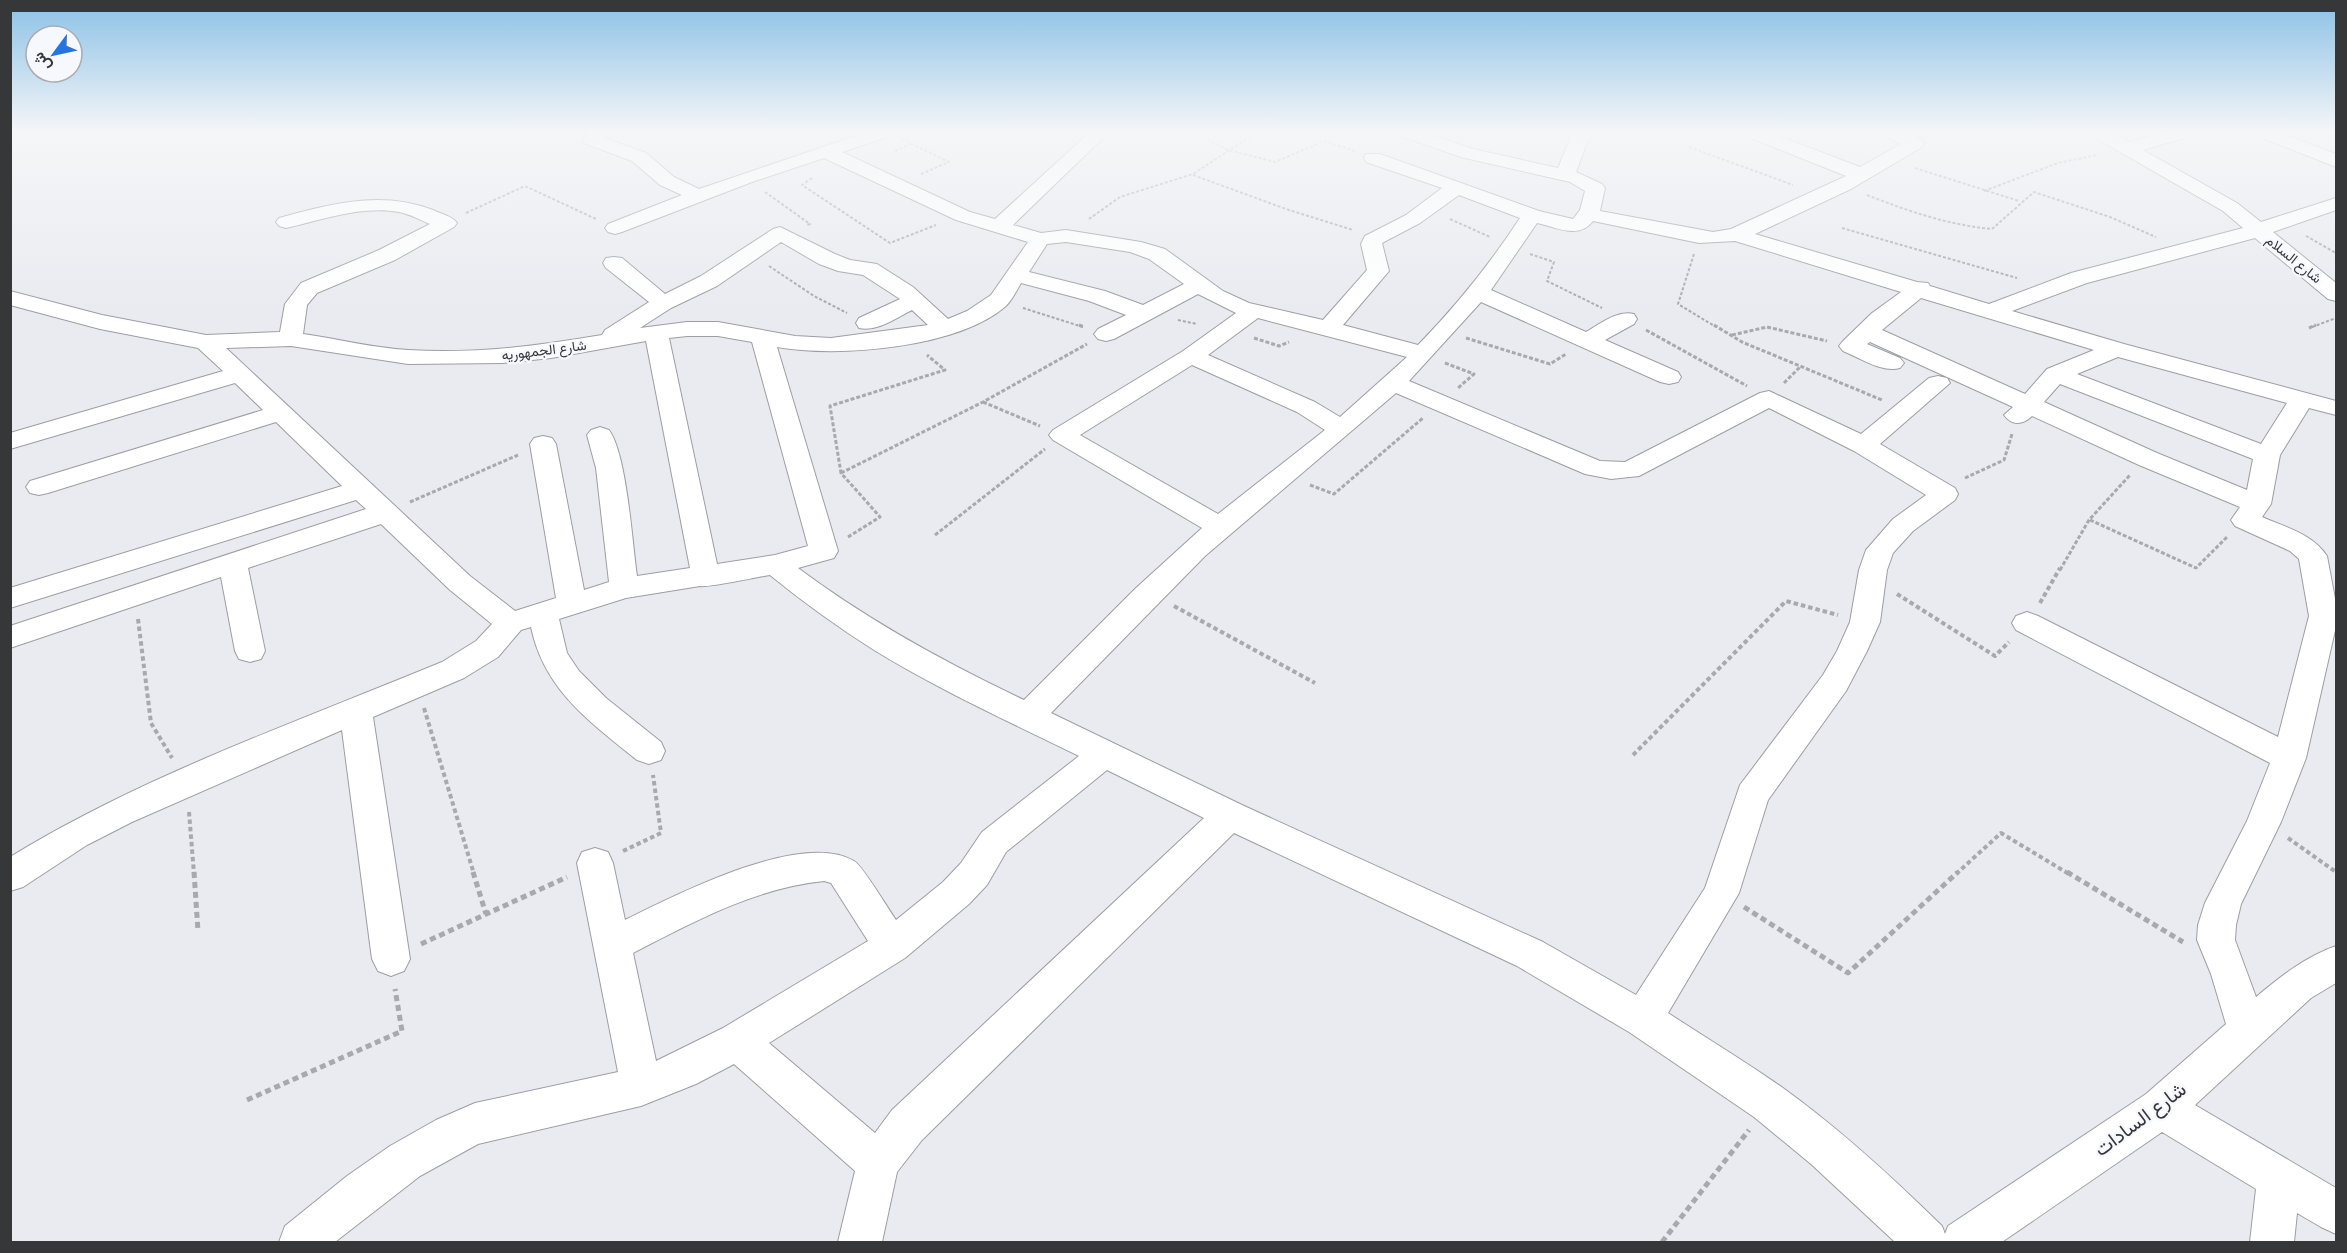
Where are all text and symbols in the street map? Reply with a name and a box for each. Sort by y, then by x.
north arrow [24,24,84,84]
text: ش [28,49,55,76]
street label: شارع السلام [2261,231,2326,289]
street label: شارع الجمهوريه [500,336,588,366]
street label: شارع السادات [2089,1076,2192,1163]

